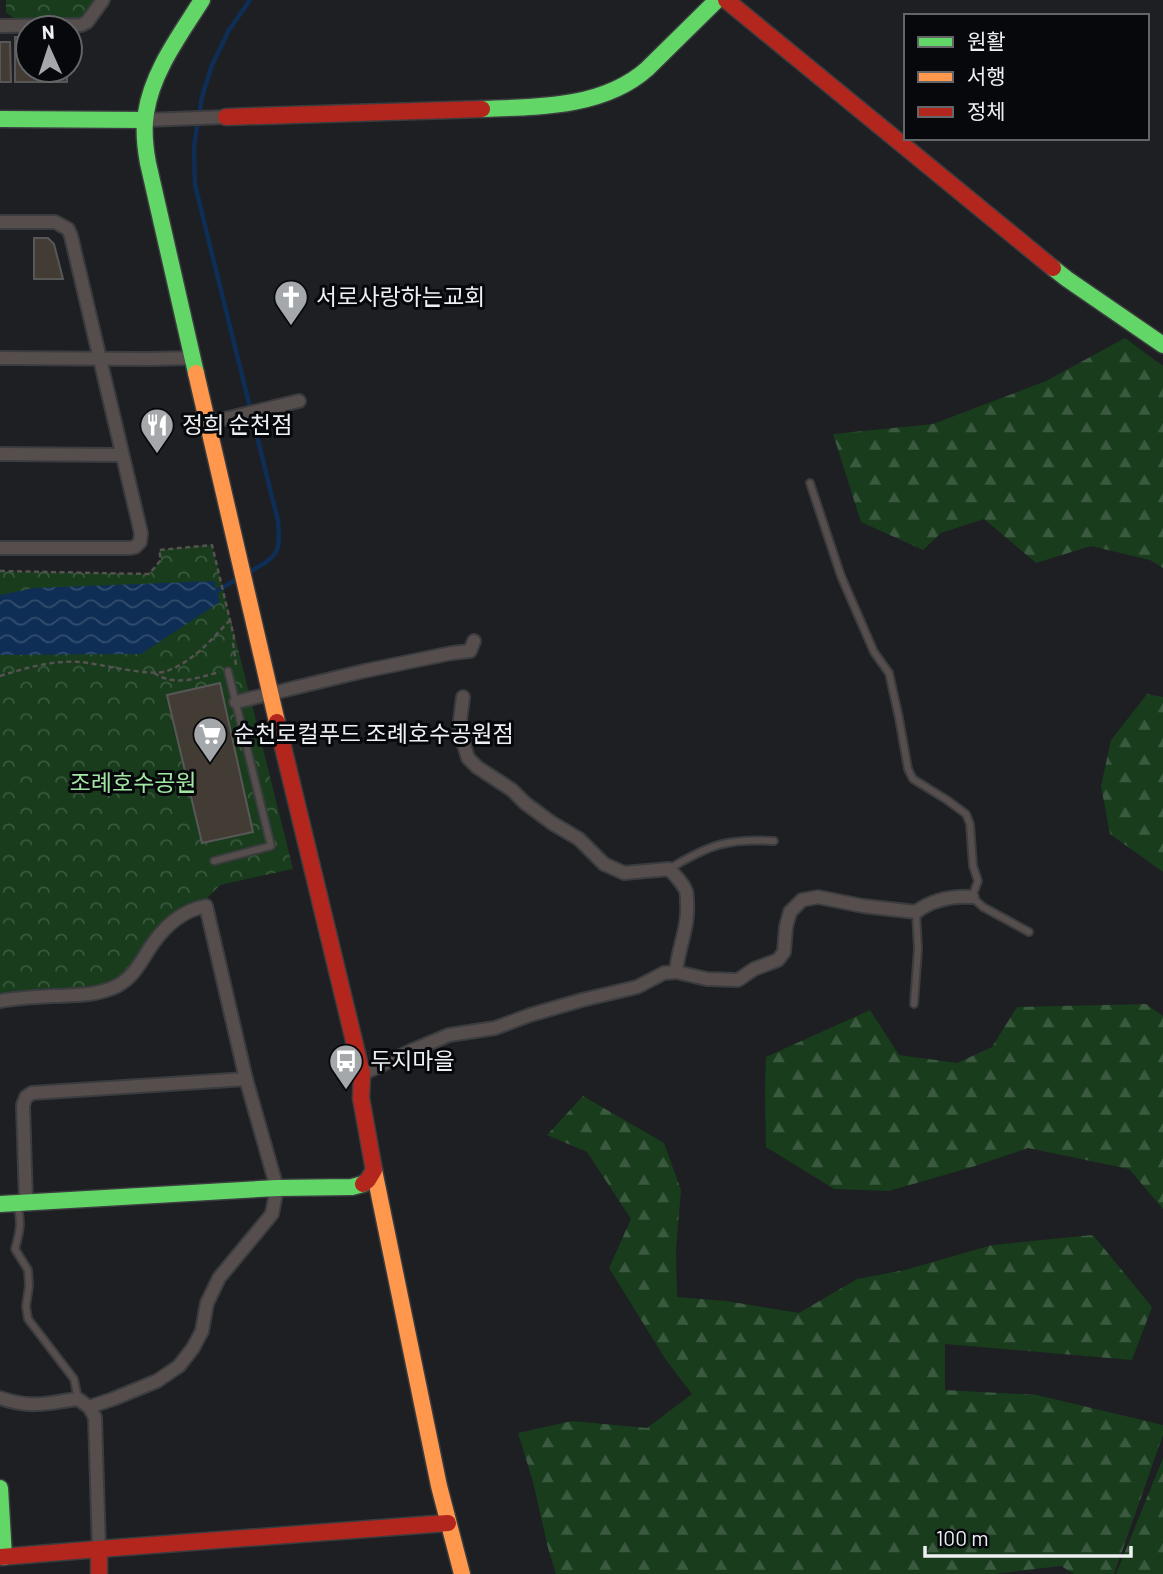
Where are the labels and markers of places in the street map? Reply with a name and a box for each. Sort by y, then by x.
church icon: 서로사랑하는교회 [272,278,310,327]
place label: 서로사랑하는교회 [316,282,485,310]
restaurant icon: 정희 순천점 [138,406,176,455]
place label: 정희 순천점 [182,410,292,438]
supermarket icon: 순천로컬푸드 조례호수공원점 [191,715,229,764]
place label: 순천로컬푸드 조례호수공원점 [234,719,514,747]
bus stop icon: 두지마을 [327,1042,365,1091]
place label: 두지마을 [370,1046,455,1074]

